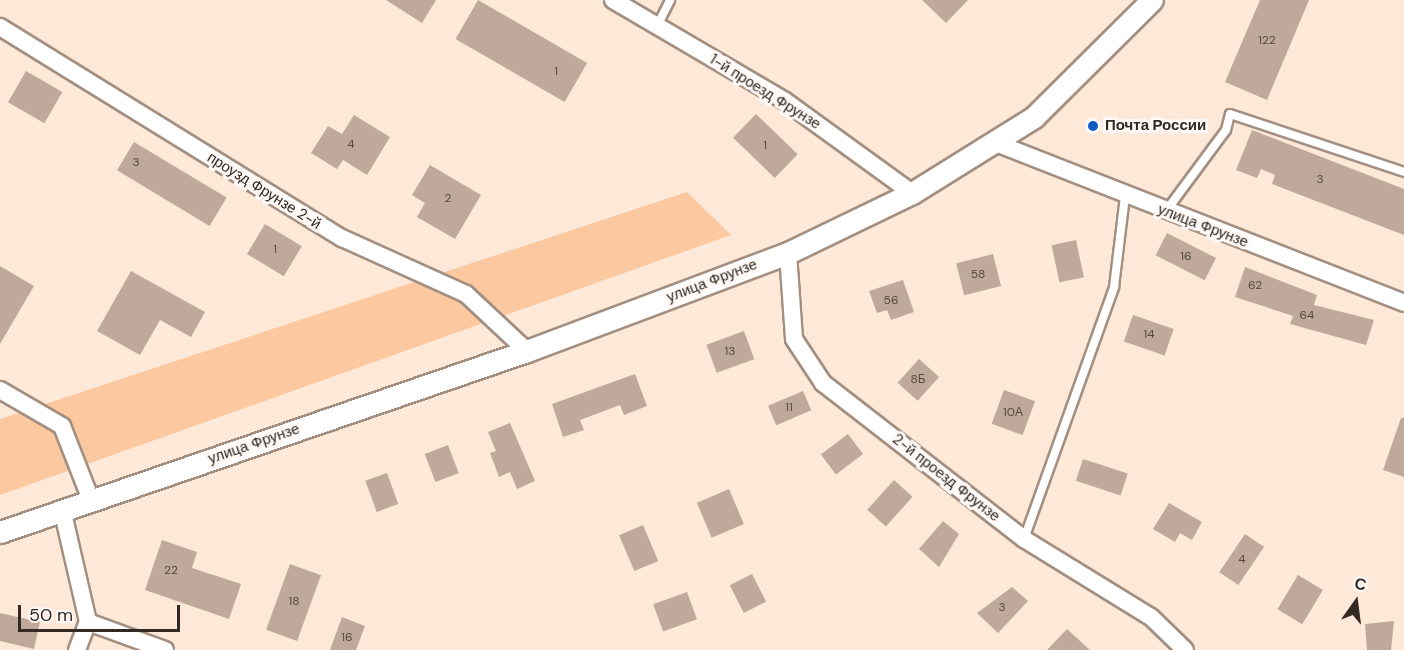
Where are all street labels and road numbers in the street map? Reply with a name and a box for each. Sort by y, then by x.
street label: 1-й проезд Фрунзе [706,51,824,133]
street label: проузд Фрунзе 2-й [204,149,324,233]
street label: улица Фрунзе [1155,200,1251,252]
street label: улица Фрунзе [664,255,760,307]
street label: улица Фрунзе [206,420,302,468]
street label: 2-й проезд Фрунзе [889,430,1003,526]

